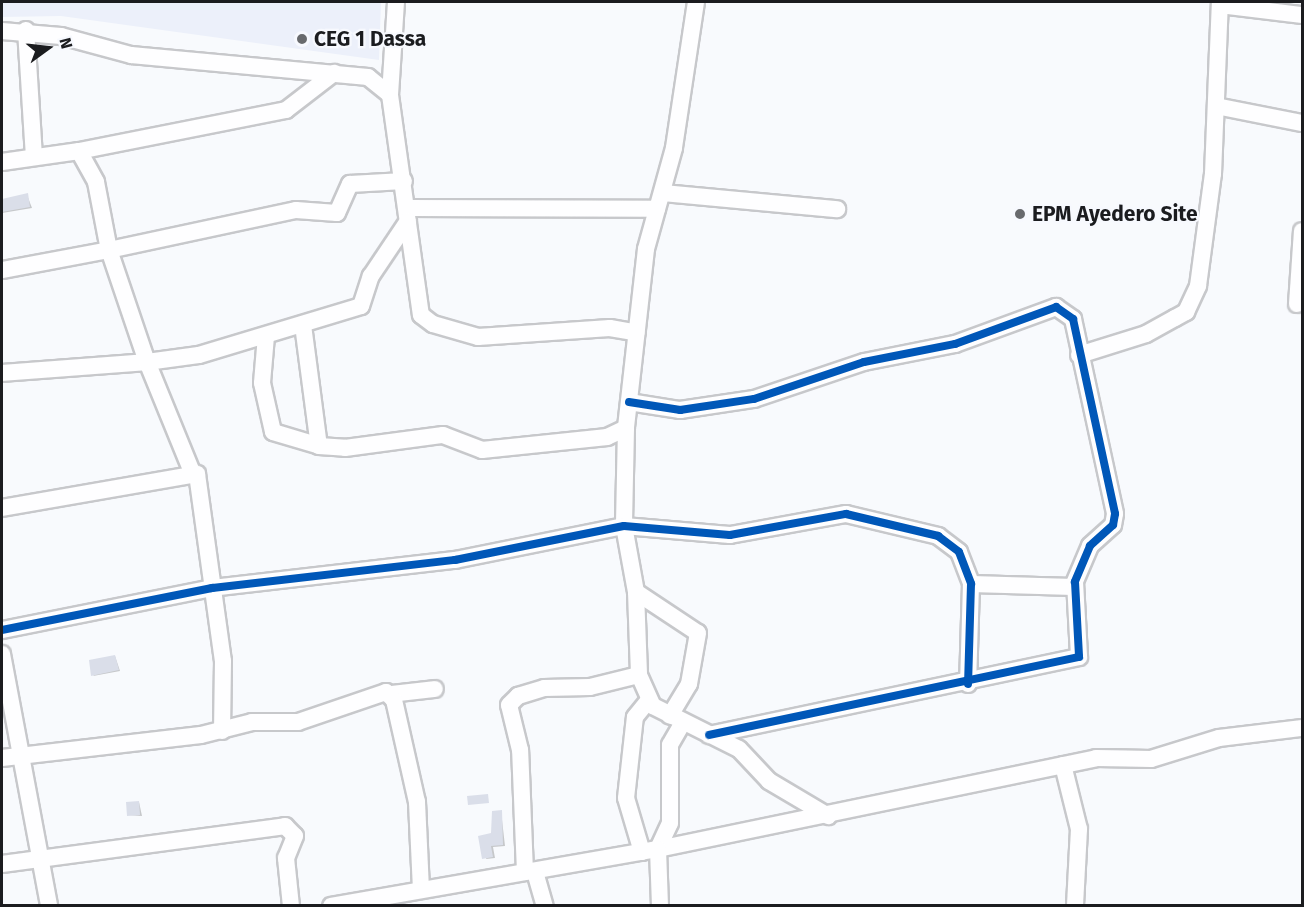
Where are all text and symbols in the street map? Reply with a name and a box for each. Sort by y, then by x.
north arrow [18,18,78,78]
place label: CEG 1 Dassa [314,26,426,52]
marker: CEG 1 Dassa [295,32,309,46]
text: N [55,36,76,51]
place label: EPM Ayedero Site [1032,201,1198,227]
marker: EPM Ayedero Site [1013,207,1027,221]

